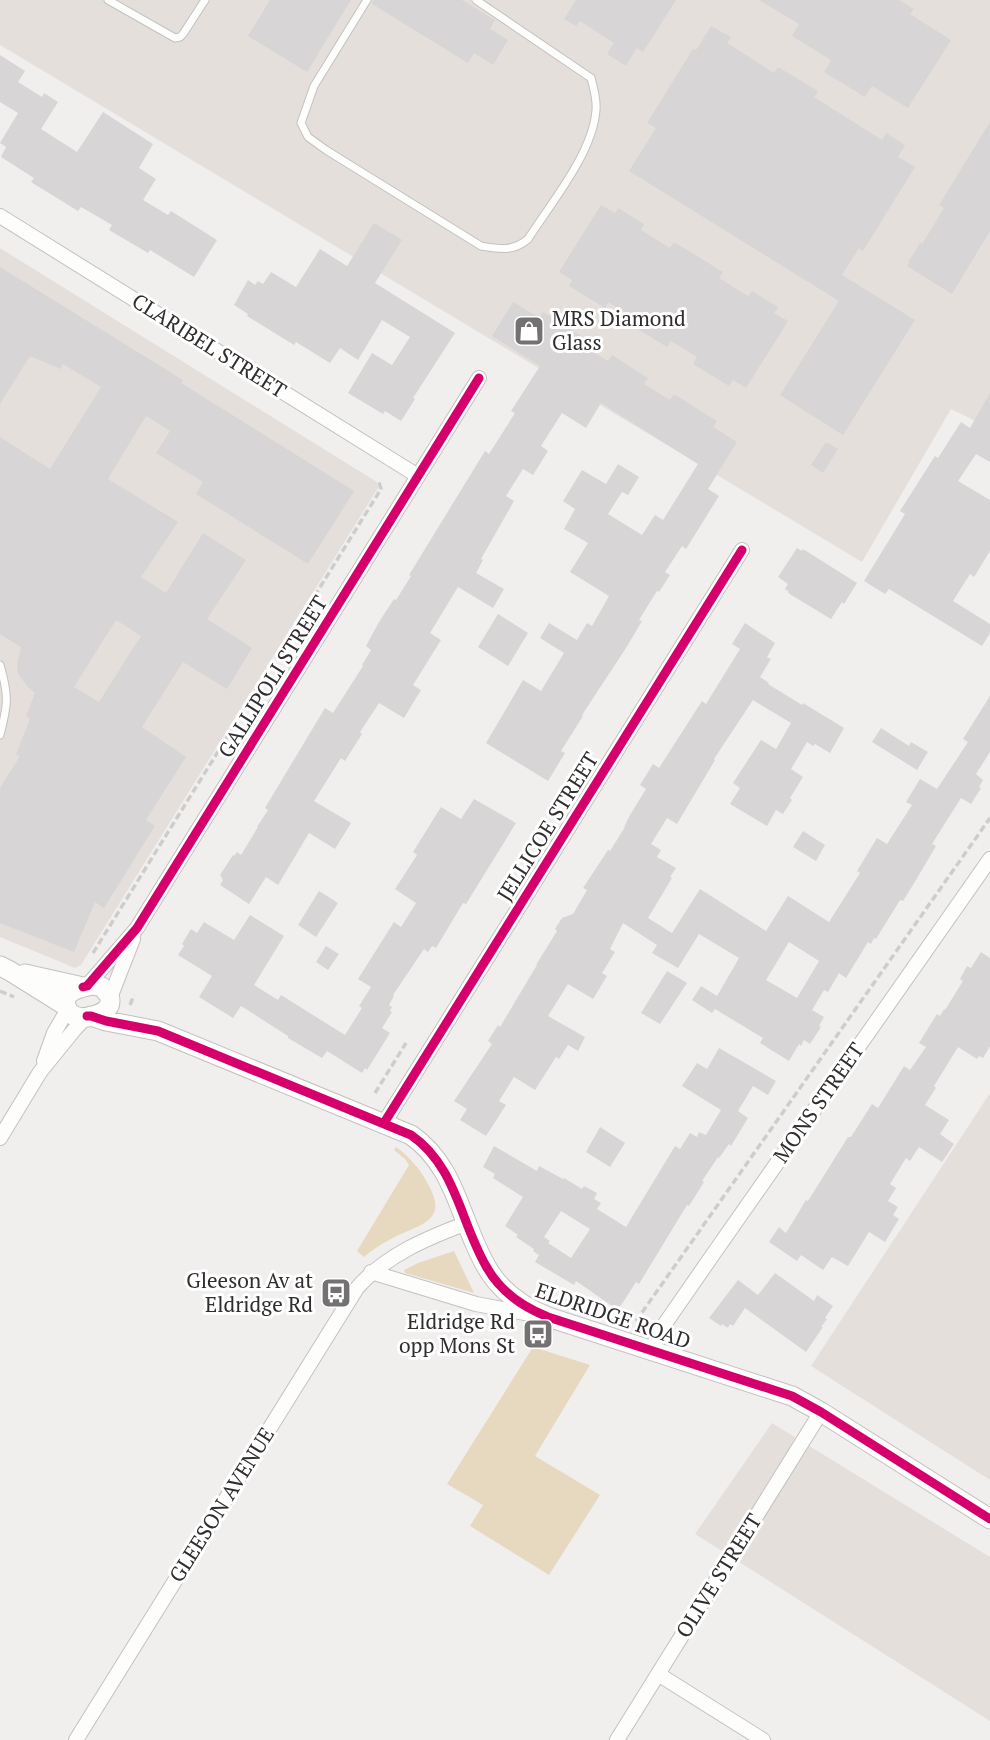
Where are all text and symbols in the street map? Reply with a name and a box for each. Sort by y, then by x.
street label: CLARIBEL STREET [127,286,292,404]
place label: MRS Diamond Glass [552,304,686,356]
shop icon: MRS Diamond Glass [512,314,546,348]
street label: GALLIPOLI STREET [211,590,333,763]
street label: JELLICOE STREET [490,747,604,906]
street label: MONS STREET [766,1037,870,1168]
place label: Gleeson Av at Eldridge Rd [186,1266,313,1318]
street label: ELDRIDGE ROAD [532,1275,695,1355]
bus stop icon: Gleeson Av at Eldridge Rd [319,1276,353,1310]
place label: Eldridge Rd opp Mons St [399,1307,515,1359]
bus stop icon: Eldridge Rd opp Mons St [521,1317,555,1351]
street label: GLEESON AVENUE [162,1422,280,1587]
street label: OLIVE STREET [669,1508,767,1643]

